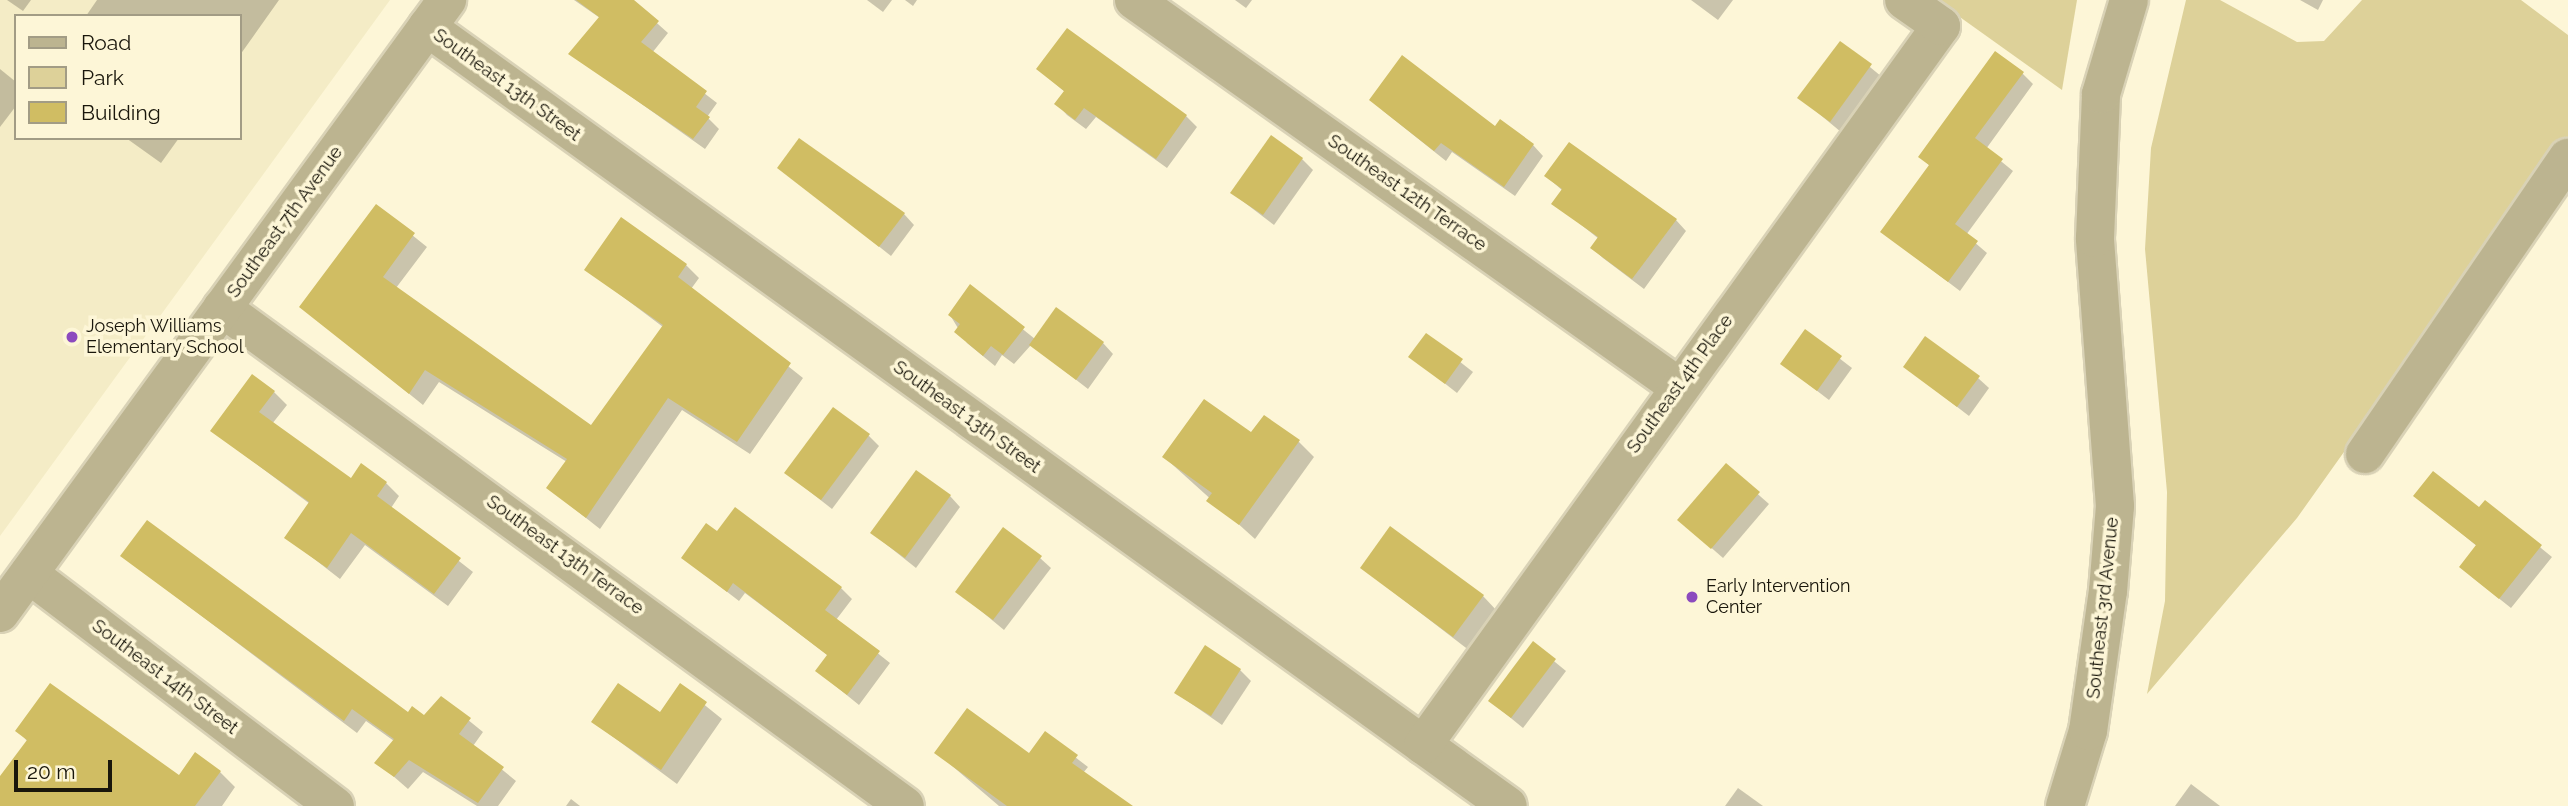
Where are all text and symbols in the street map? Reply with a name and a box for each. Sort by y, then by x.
legend [14,14,242,140]
street label: Southeast 13th Street [429,24,585,146]
text: Road [81,30,131,55]
text: Park [81,65,124,90]
text: Building [81,100,161,125]
street label: Southeast 12th Terrace [1323,130,1491,256]
street label: Southeast 7th Avenue [223,142,347,302]
street label: Southeast 4th Place [1623,311,1737,457]
place label: Joseph Williams Elementary School [86,316,244,358]
marker: Joseph Williams Elementary School [64,329,80,345]
street label: Southeast 13th Street [889,356,1045,478]
street label: Southeast 13th Terrace [482,491,648,619]
street label: Southeast 3rd Avenue [2083,516,2123,700]
place label: Early Intervention Center [1706,576,1851,618]
marker: Early Intervention Center [1684,589,1700,605]
street label: Southeast 14th Street [88,615,242,739]
scale bar [18,746,116,790]
text: 20 m [27,759,75,784]

